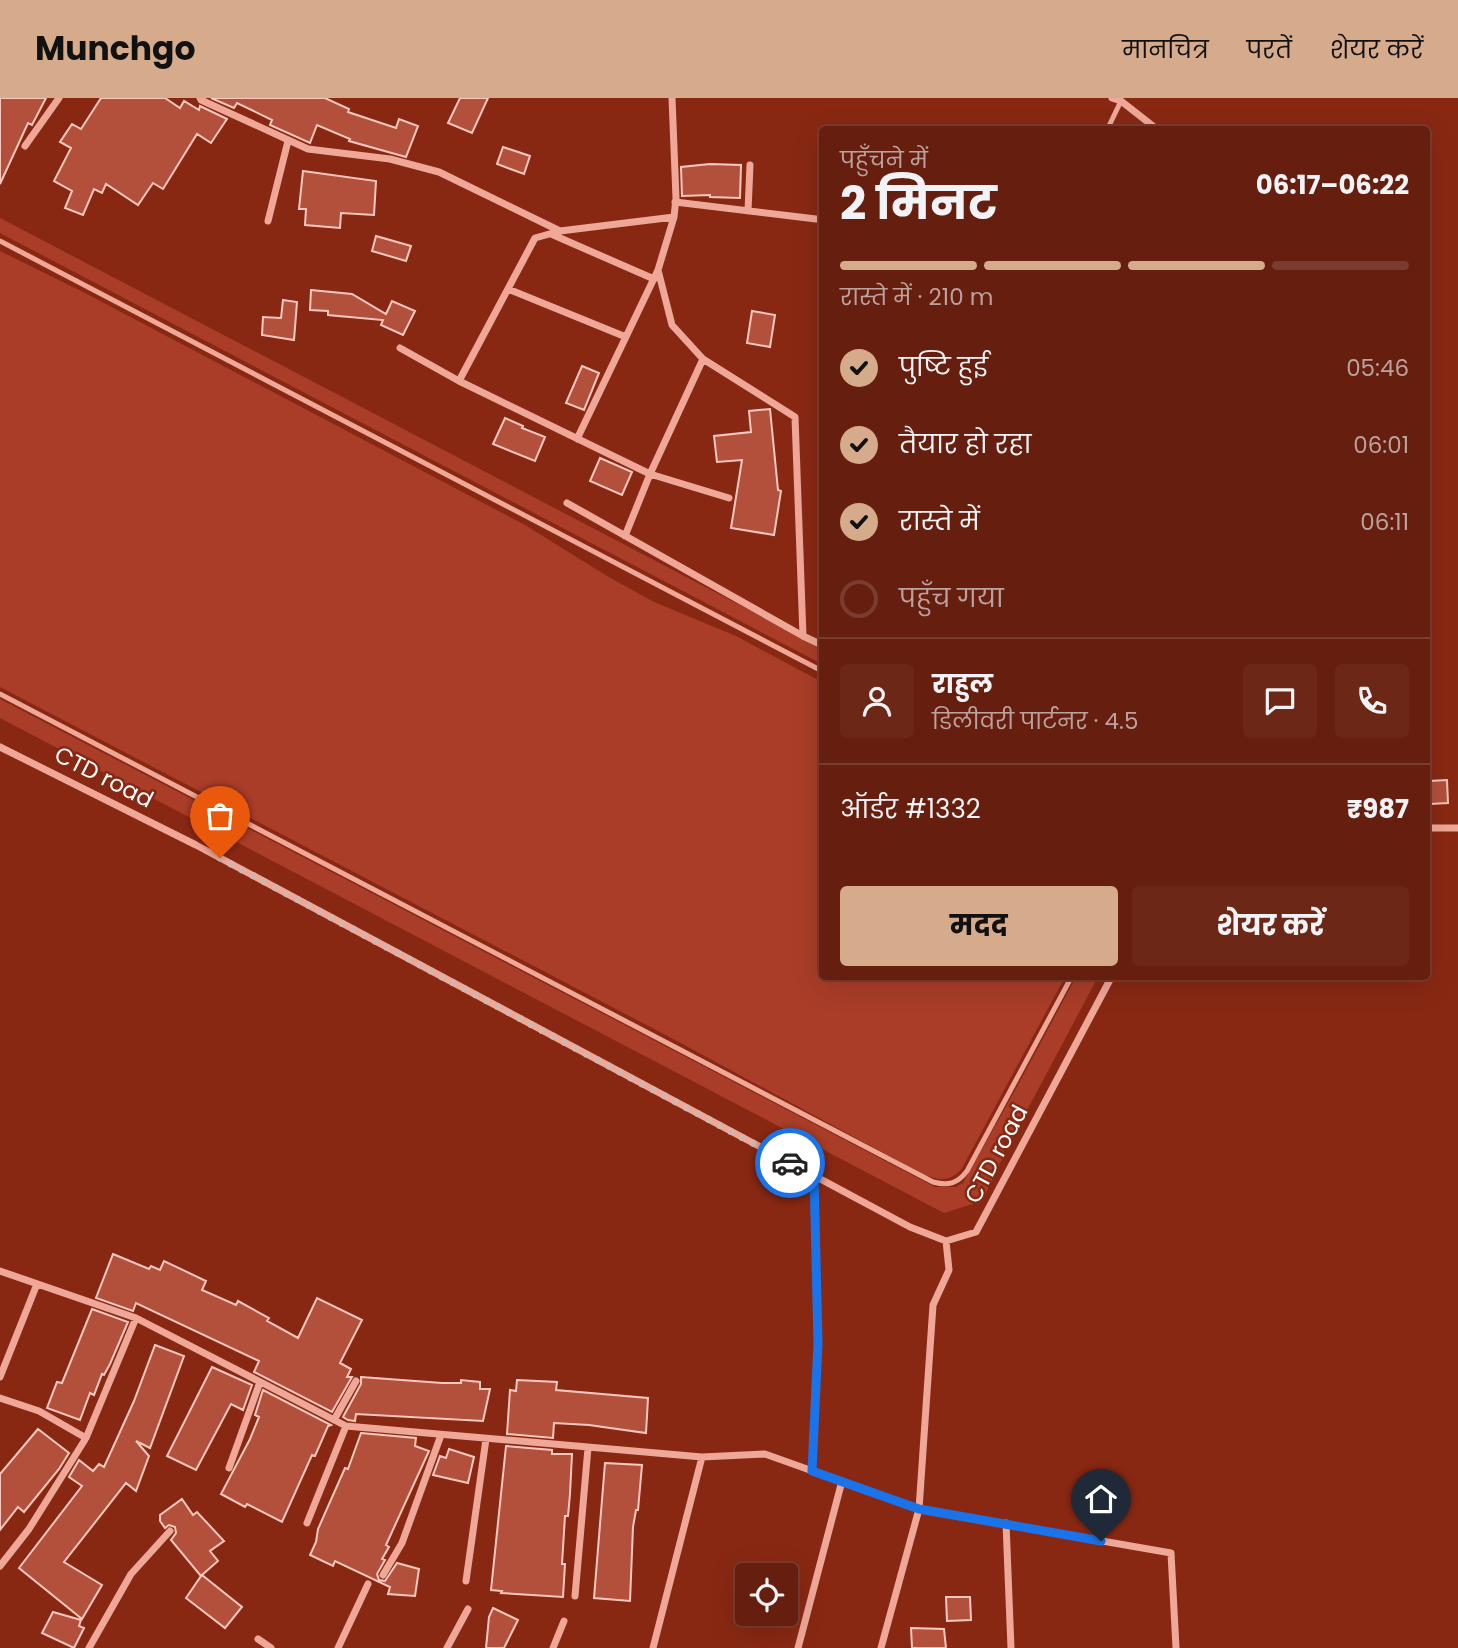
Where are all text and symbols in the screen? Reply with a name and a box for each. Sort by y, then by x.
text: Munchgo [35,25,195,72]
text: मानचित्र [1122,33,1209,66]
text: परतें [1247,33,1292,66]
text: शेयर करें [1330,33,1423,66]
text: पहुँचने में [840,144,928,176]
text: 06:17–06:22 [1256,167,1409,203]
text: 2 मिनट [840,171,997,235]
text: रास्ते में · 210 m [840,281,993,313]
icon: check [840,349,878,387]
text: पुष्टि हुई [899,349,988,385]
text: 05:46 [1346,352,1409,384]
icon: check [840,426,878,464]
text: तैयार हो रहा [899,426,1031,462]
text: 06:01 [1353,429,1409,461]
icon: check [840,503,878,541]
text: रास्ते में [899,503,980,539]
text: 06:11 [1360,506,1409,538]
text: पहुँच गया [899,580,1004,616]
button: person [840,664,914,738]
button: chat [1243,664,1317,738]
button: phone [1335,664,1409,738]
text: राहुल [932,666,993,702]
text: डिलीवरी पार्टनर · 4.5 [932,705,1138,737]
street label: CTD road [49,738,159,816]
pin [190,786,250,858]
text: ऑर्डर #1332 [840,791,981,827]
text: ₹987 [1347,791,1409,827]
icon: bag [201,797,239,835]
button: मदद [840,886,1118,966]
button: शेयर करें [1132,886,1409,966]
street label: CTD road [957,1099,1035,1209]
courier [755,1128,825,1198]
icon: car [771,1144,809,1182]
pin [1071,1469,1131,1541]
icon: home [1082,1480,1120,1518]
map controls [735,1563,798,1626]
button: locate [735,1563,798,1626]

